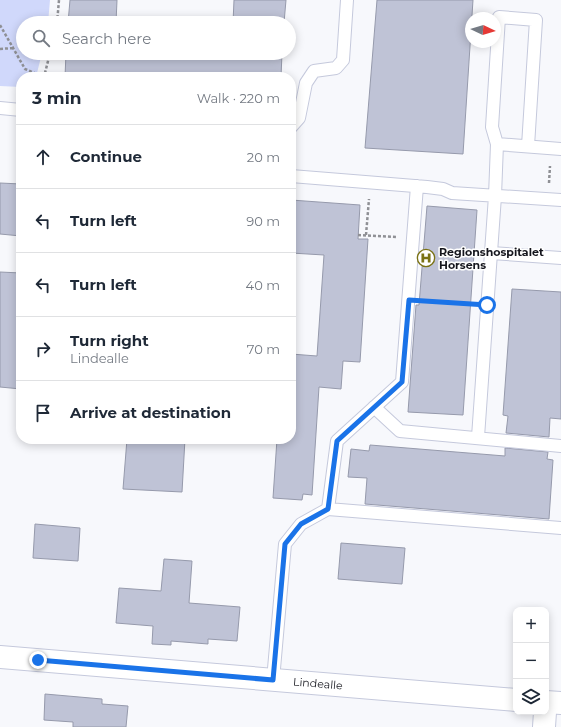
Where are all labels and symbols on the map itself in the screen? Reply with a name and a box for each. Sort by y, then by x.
north arrow [465,12,501,48]
place label: Regionshospitalet Horsens [439,245,544,272]
hospital icon: Regionshospitalet Horsens [416,248,436,268]
route start [478,296,496,314]
route end [29,651,47,669]
street label: Lindealle [292,674,344,693]

